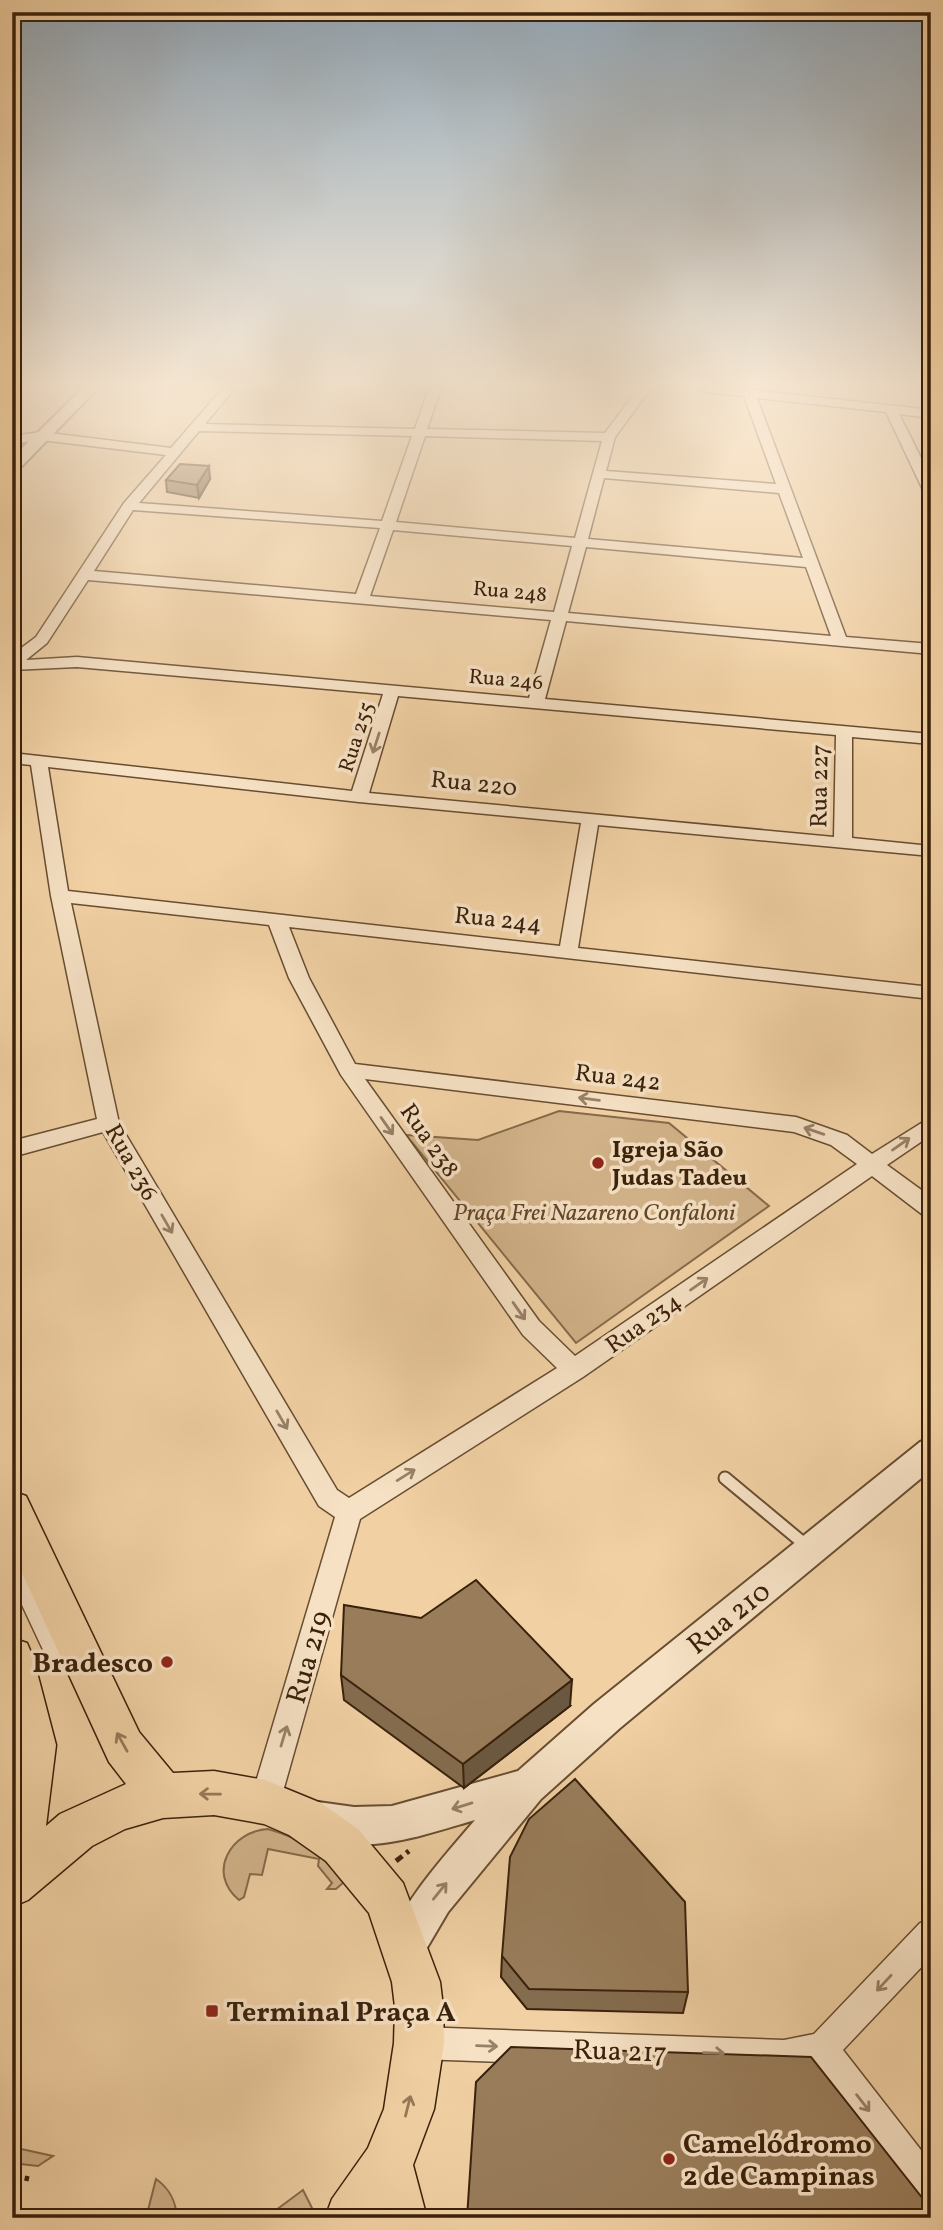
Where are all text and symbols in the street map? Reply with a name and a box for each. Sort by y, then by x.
street label: Rua 248 [472,575,548,610]
street label: Rua 246 [468,663,544,698]
street label: Rua 255 [332,699,382,776]
one-way arrow [368,732,381,754]
street label: Rua 227 [803,744,839,828]
street label: Rua 220 [429,764,519,806]
street label: Rua 244 [452,900,543,942]
street label: Rua 242 [573,1057,663,1101]
one-way arrow [578,1093,601,1106]
street label: Rua 238 [391,1097,466,1185]
one-way arrow [380,1116,394,1135]
street label: Rua 236 [95,1118,165,1208]
one-way arrow [803,1124,825,1136]
place label: Igreja São Judas Tadeu [611,1134,748,1196]
one-way arrow [891,1137,911,1151]
marker: Igreja São Judas Tadeu [590,1155,606,1171]
park label: Praça Frei Nazareno Confaloni [453,1197,736,1231]
one-way arrow [160,1213,174,1233]
one-way arrow [689,1277,709,1291]
street label: Rua 234 [599,1286,689,1363]
one-way arrow [512,1301,526,1320]
one-way arrow [276,1409,289,1430]
one-way arrow [396,1467,416,1481]
street label: Rua 210 [680,1573,780,1665]
street label: Rua 219 [278,1607,341,1709]
place label: Bradesco [32,1645,153,1684]
marker: Bradesco [159,1654,175,1670]
one-way arrow [278,1725,291,1747]
one-way arrow [115,1732,129,1752]
one-way arrow [199,1787,222,1801]
one-way arrow [452,1800,474,1813]
one-way arrow [432,1882,448,1900]
one-way arrow [876,1974,892,1992]
place label: Terminal Praça A [226,1994,456,2033]
marker: Terminal Praça A [204,2003,220,2019]
street label: Rua 217 [572,2031,668,2074]
one-way arrow [475,2039,498,2052]
one-way arrow [703,2047,726,2060]
one-way arrow [856,2094,871,2112]
one-way arrow [402,2095,415,2117]
place label: Camelódromo 2 de Campinas [683,2126,875,2197]
marker: Camelódromo 2 de Campinas [661,2151,677,2167]

